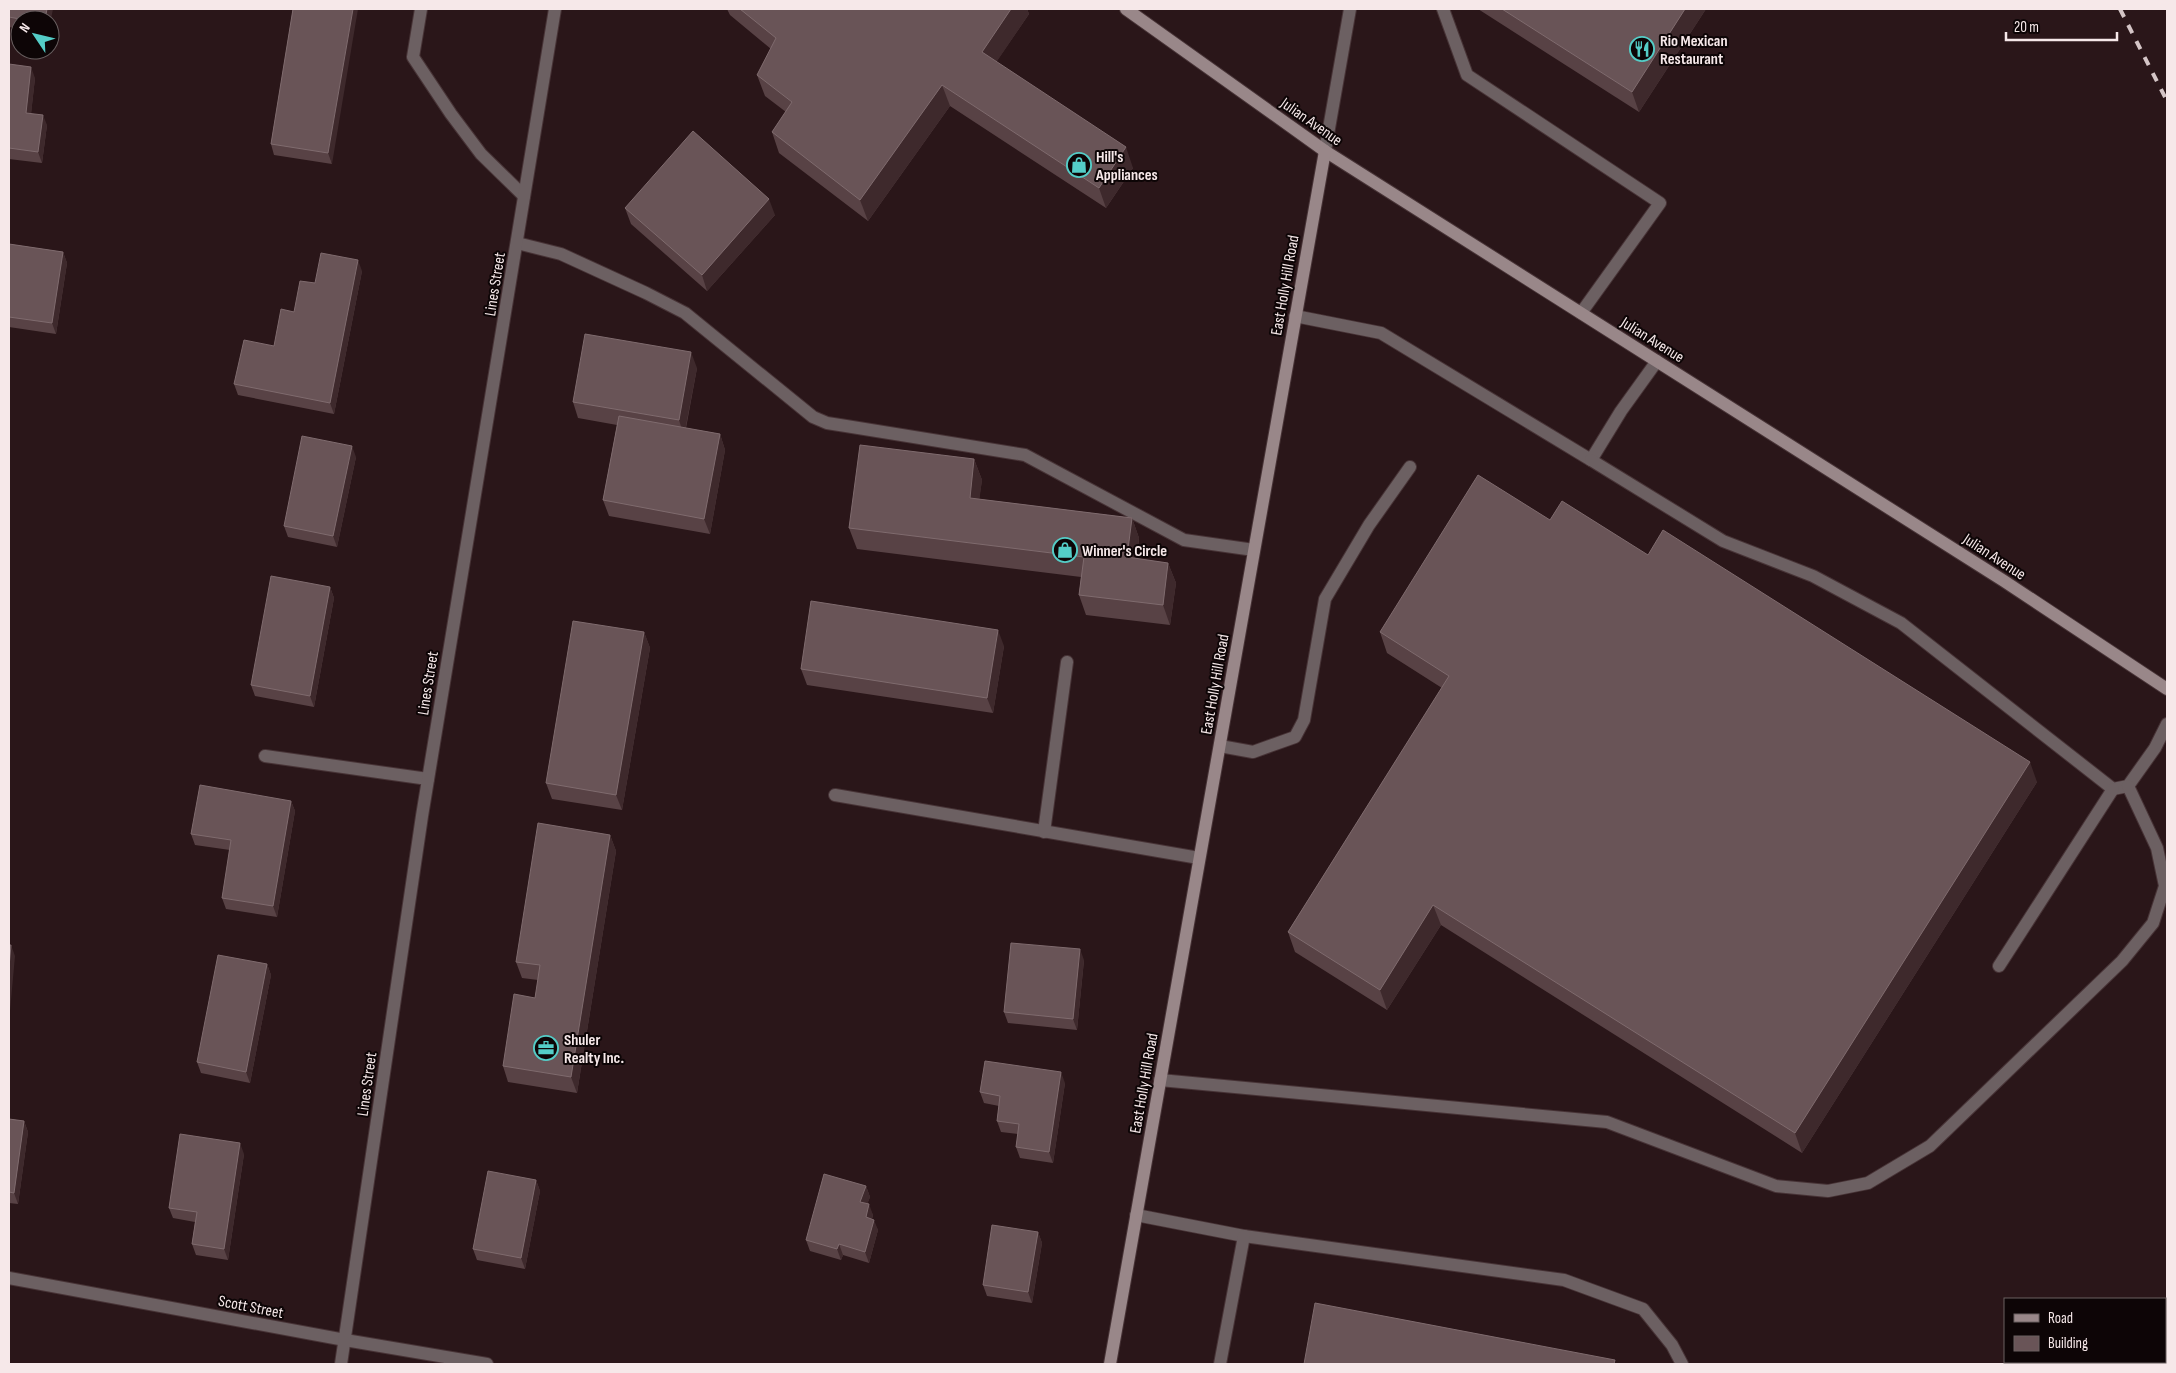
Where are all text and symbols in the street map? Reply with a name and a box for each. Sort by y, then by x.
north arrow [10,10,60,60]
scale bar [2006,10,2117,42]
text: 20 m [2014,18,2039,37]
text: N [16,20,34,36]
place label: Rio Mexican Restaurant [1660,32,1728,69]
restaurant icon: Rio Mexican Restaurant [1629,36,1655,62]
street label: Julian Avenue [1276,94,1346,150]
place label: Hill's Appliances [1095,148,1158,185]
shop icon: Hill's Appliances [1066,152,1092,178]
street label: East Holly Hill Road [1267,234,1304,337]
street label: Lines Street [481,251,510,317]
street label: Julian Avenue [1616,313,1687,367]
street label: Julian Avenue [1958,529,2029,585]
shop icon: Winner's Circle [1052,537,1078,563]
place label: Winner's Circle [1082,542,1167,561]
street label: East Holly Hill Road [1197,633,1234,736]
street label: Lines Street [414,650,443,716]
place label: Shuler Realty Inc. [564,1031,624,1068]
street label: East Holly Hill Road [1126,1032,1163,1135]
office icon: Shuler Realty Inc. [533,1035,559,1061]
street label: Lines Street [354,1051,381,1117]
street label: Scott Street [217,1292,285,1323]
legend [2004,1298,2166,1363]
text: Road [2048,1309,2073,1328]
text: Building [2048,1334,2088,1353]

